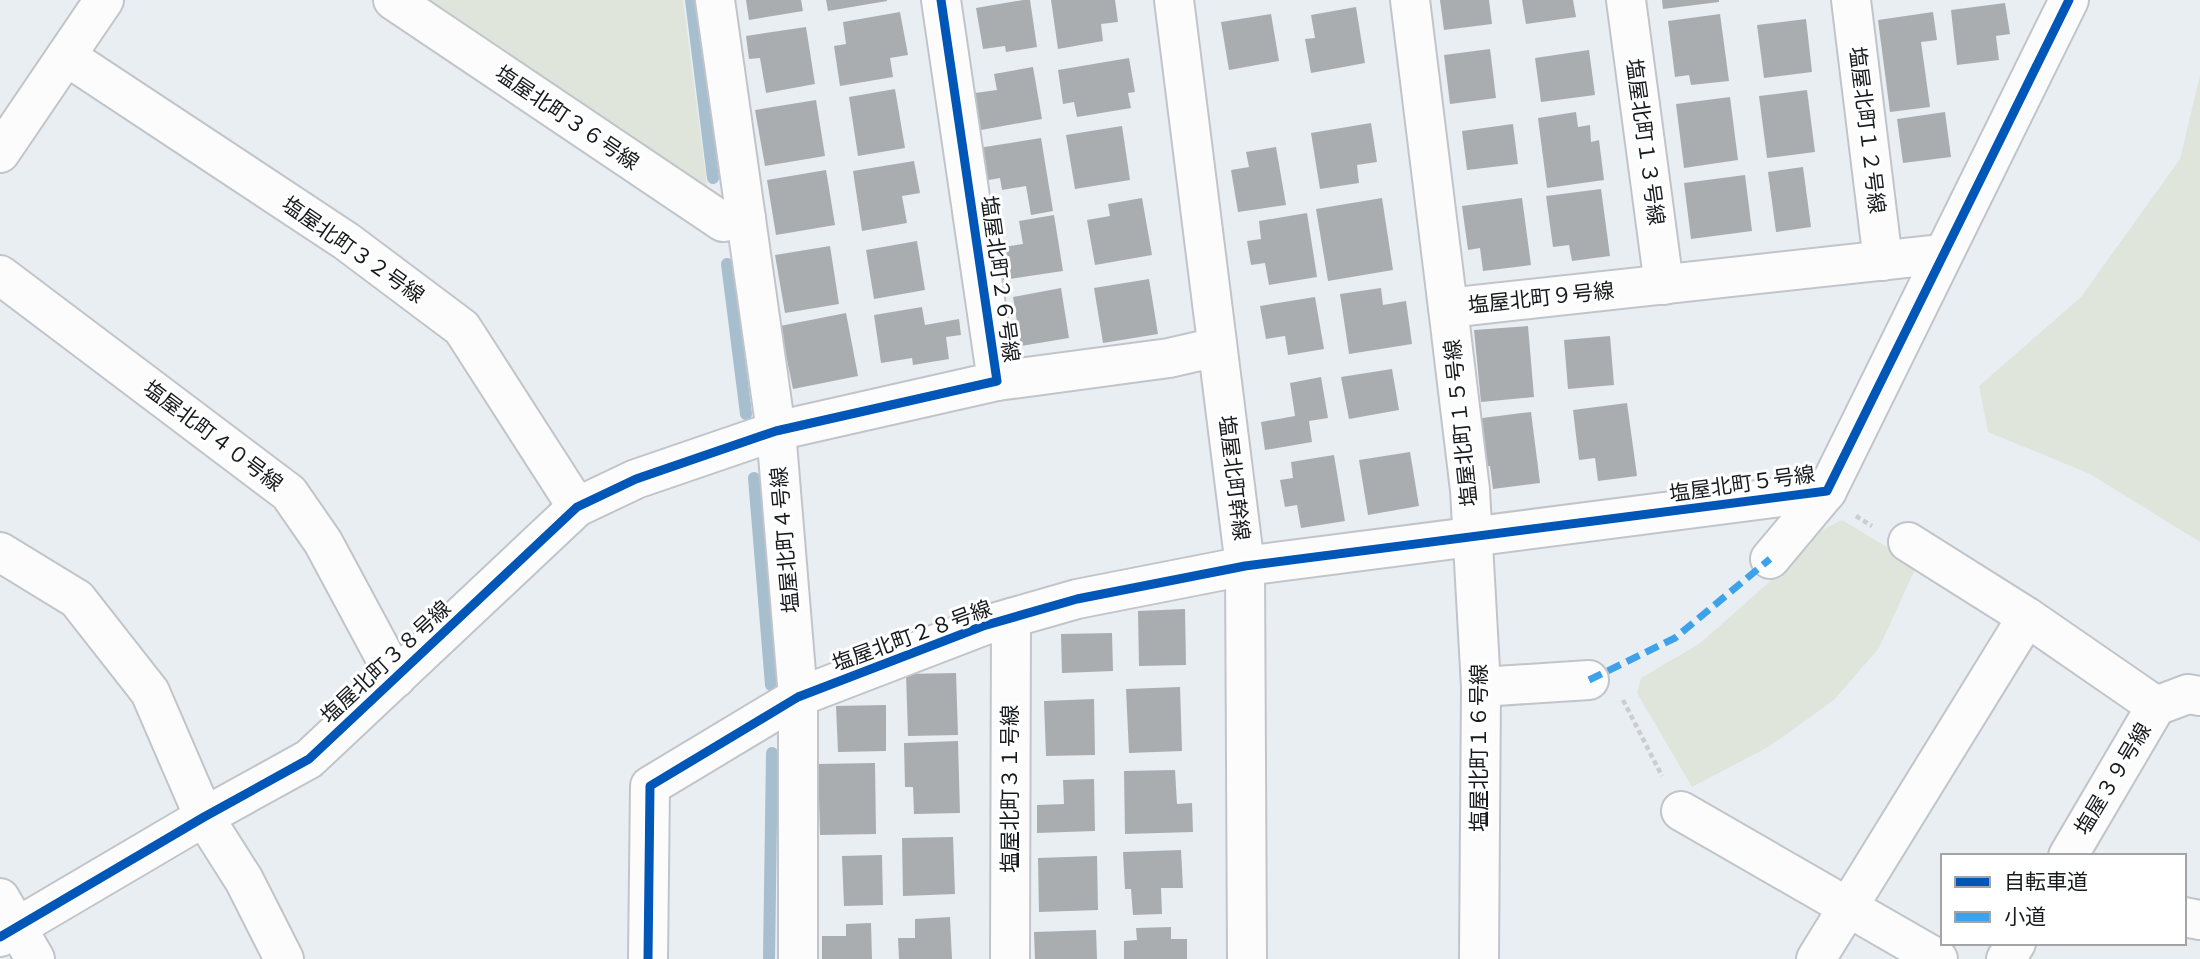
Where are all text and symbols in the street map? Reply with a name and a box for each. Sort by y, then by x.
street label: 塩屋北町１２号線 [1845,45,1890,215]
street label: 塩屋北町１３号線 [1621,57,1670,227]
street label: 塩屋北町３６号線 [491,60,644,175]
street label: 塩屋北町３２号線 [277,191,429,308]
street label: 塩屋北町２６号線 [976,194,1025,364]
street label: 塩屋北町９号線 [1467,277,1615,318]
street label: 塩屋北町１５号線 [1439,338,1482,508]
street label: 塩屋北町４０号線 [139,375,288,496]
street label: 塩屋北町幹線 [1214,414,1255,542]
street label: 塩屋北町５号線 [1667,461,1816,506]
street label: 塩屋北町４号線 [766,466,803,614]
street label: 塩屋北町３８号線 [316,595,456,728]
street label: 塩屋北町２８号線 [829,595,995,676]
street label: 塩屋北町１６号線 [1466,664,1491,832]
street label: 塩屋北町３１号線 [997,705,1022,873]
street label: 塩屋３９号線 [2069,718,2156,839]
legend [1941,854,2186,945]
text: 自転車道 [2004,869,2088,894]
text: 小道 [2004,904,2046,929]

